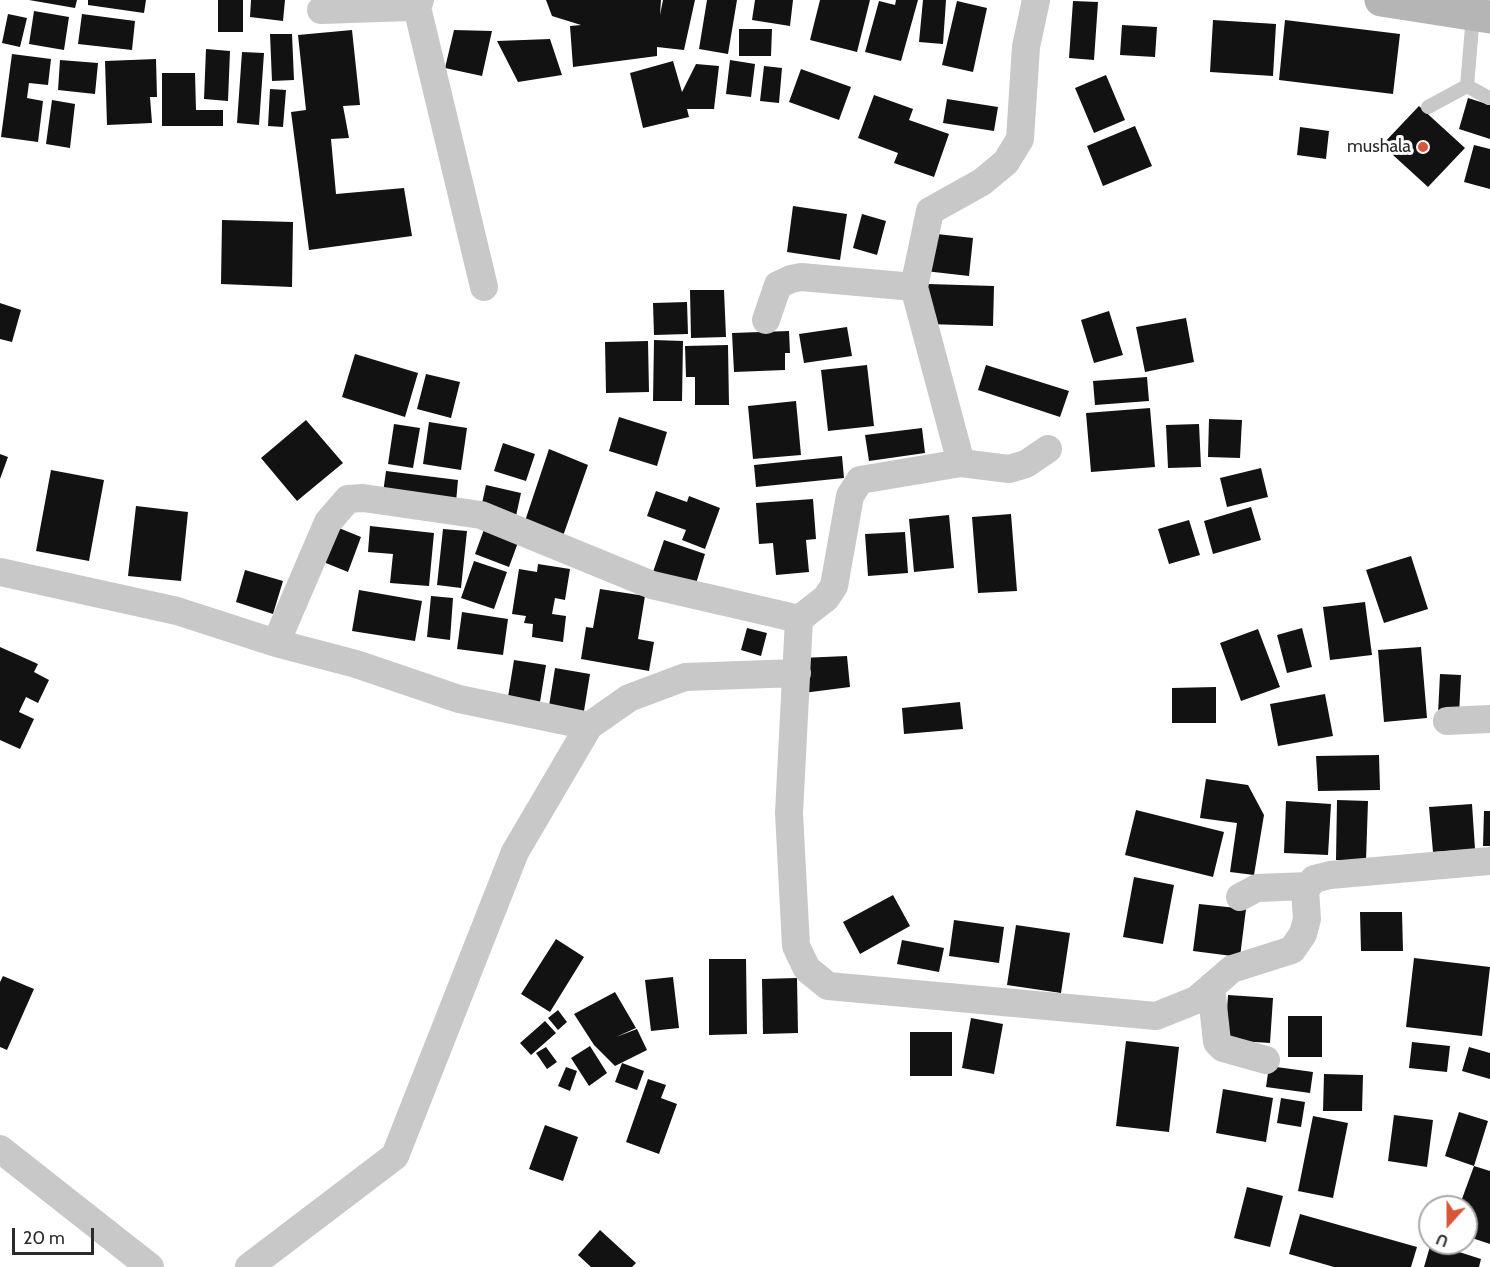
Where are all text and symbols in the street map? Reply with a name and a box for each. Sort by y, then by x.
place label: mushala [1347,136,1411,158]
marker: mushala [1416,140,1430,154]
north arrow [1418,1195,1478,1255]
scale bar [15,1216,98,1254]
text: 20 m [23,1227,65,1249]
text: U [1433,1229,1451,1251]

